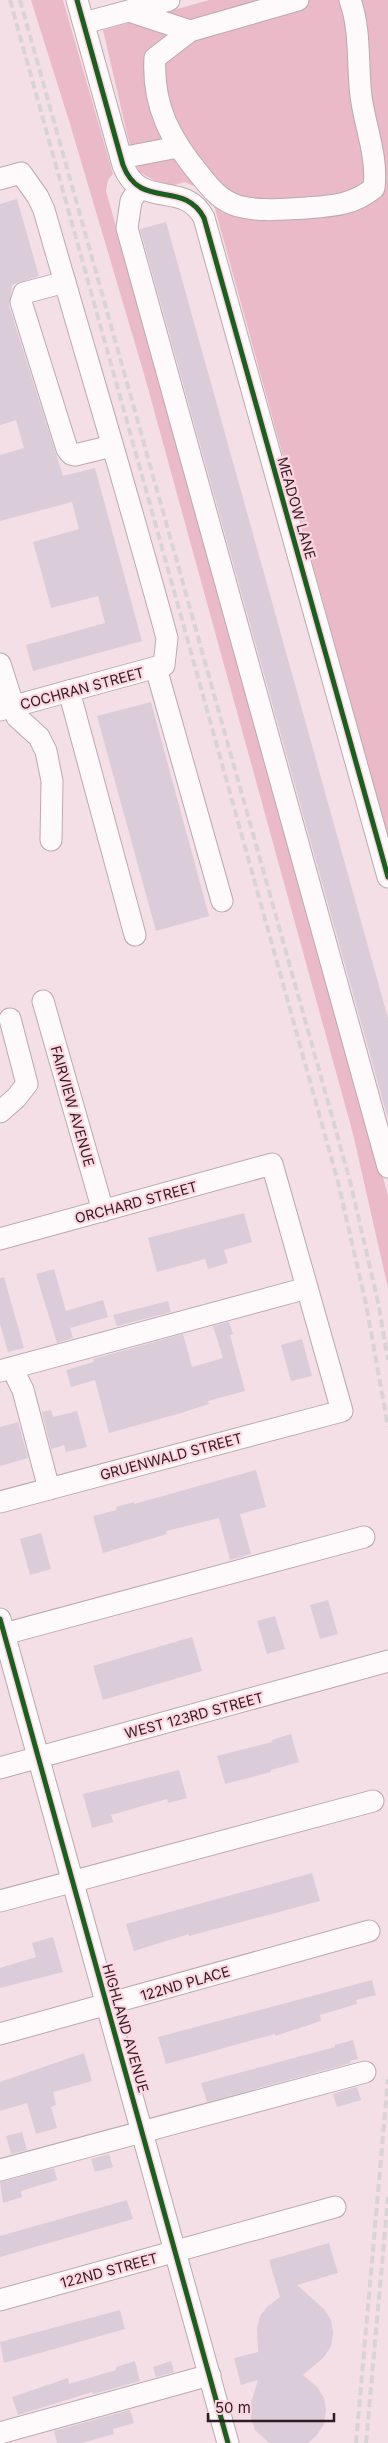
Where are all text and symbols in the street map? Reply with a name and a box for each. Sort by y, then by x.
street label: MEADOW LANE [274,455,320,561]
street label: COCHRAN STREET [18,663,146,713]
street label: FAIRVIEW AVENUE [48,1044,98,1168]
street label: ORCHARD STREET [73,1177,199,1227]
street label: GRUENWALD STREET [98,1429,244,1483]
street label: WEST 123RD STREET [123,1688,265,1742]
street label: HIGHLAND AVENUE [99,1962,153,2094]
street label: 122ND PLACE [138,1962,232,2004]
street label: 122ND STREET [58,2249,160,2291]
scale bar [208,2390,334,2422]
text: 50 m [215,2398,251,2417]

